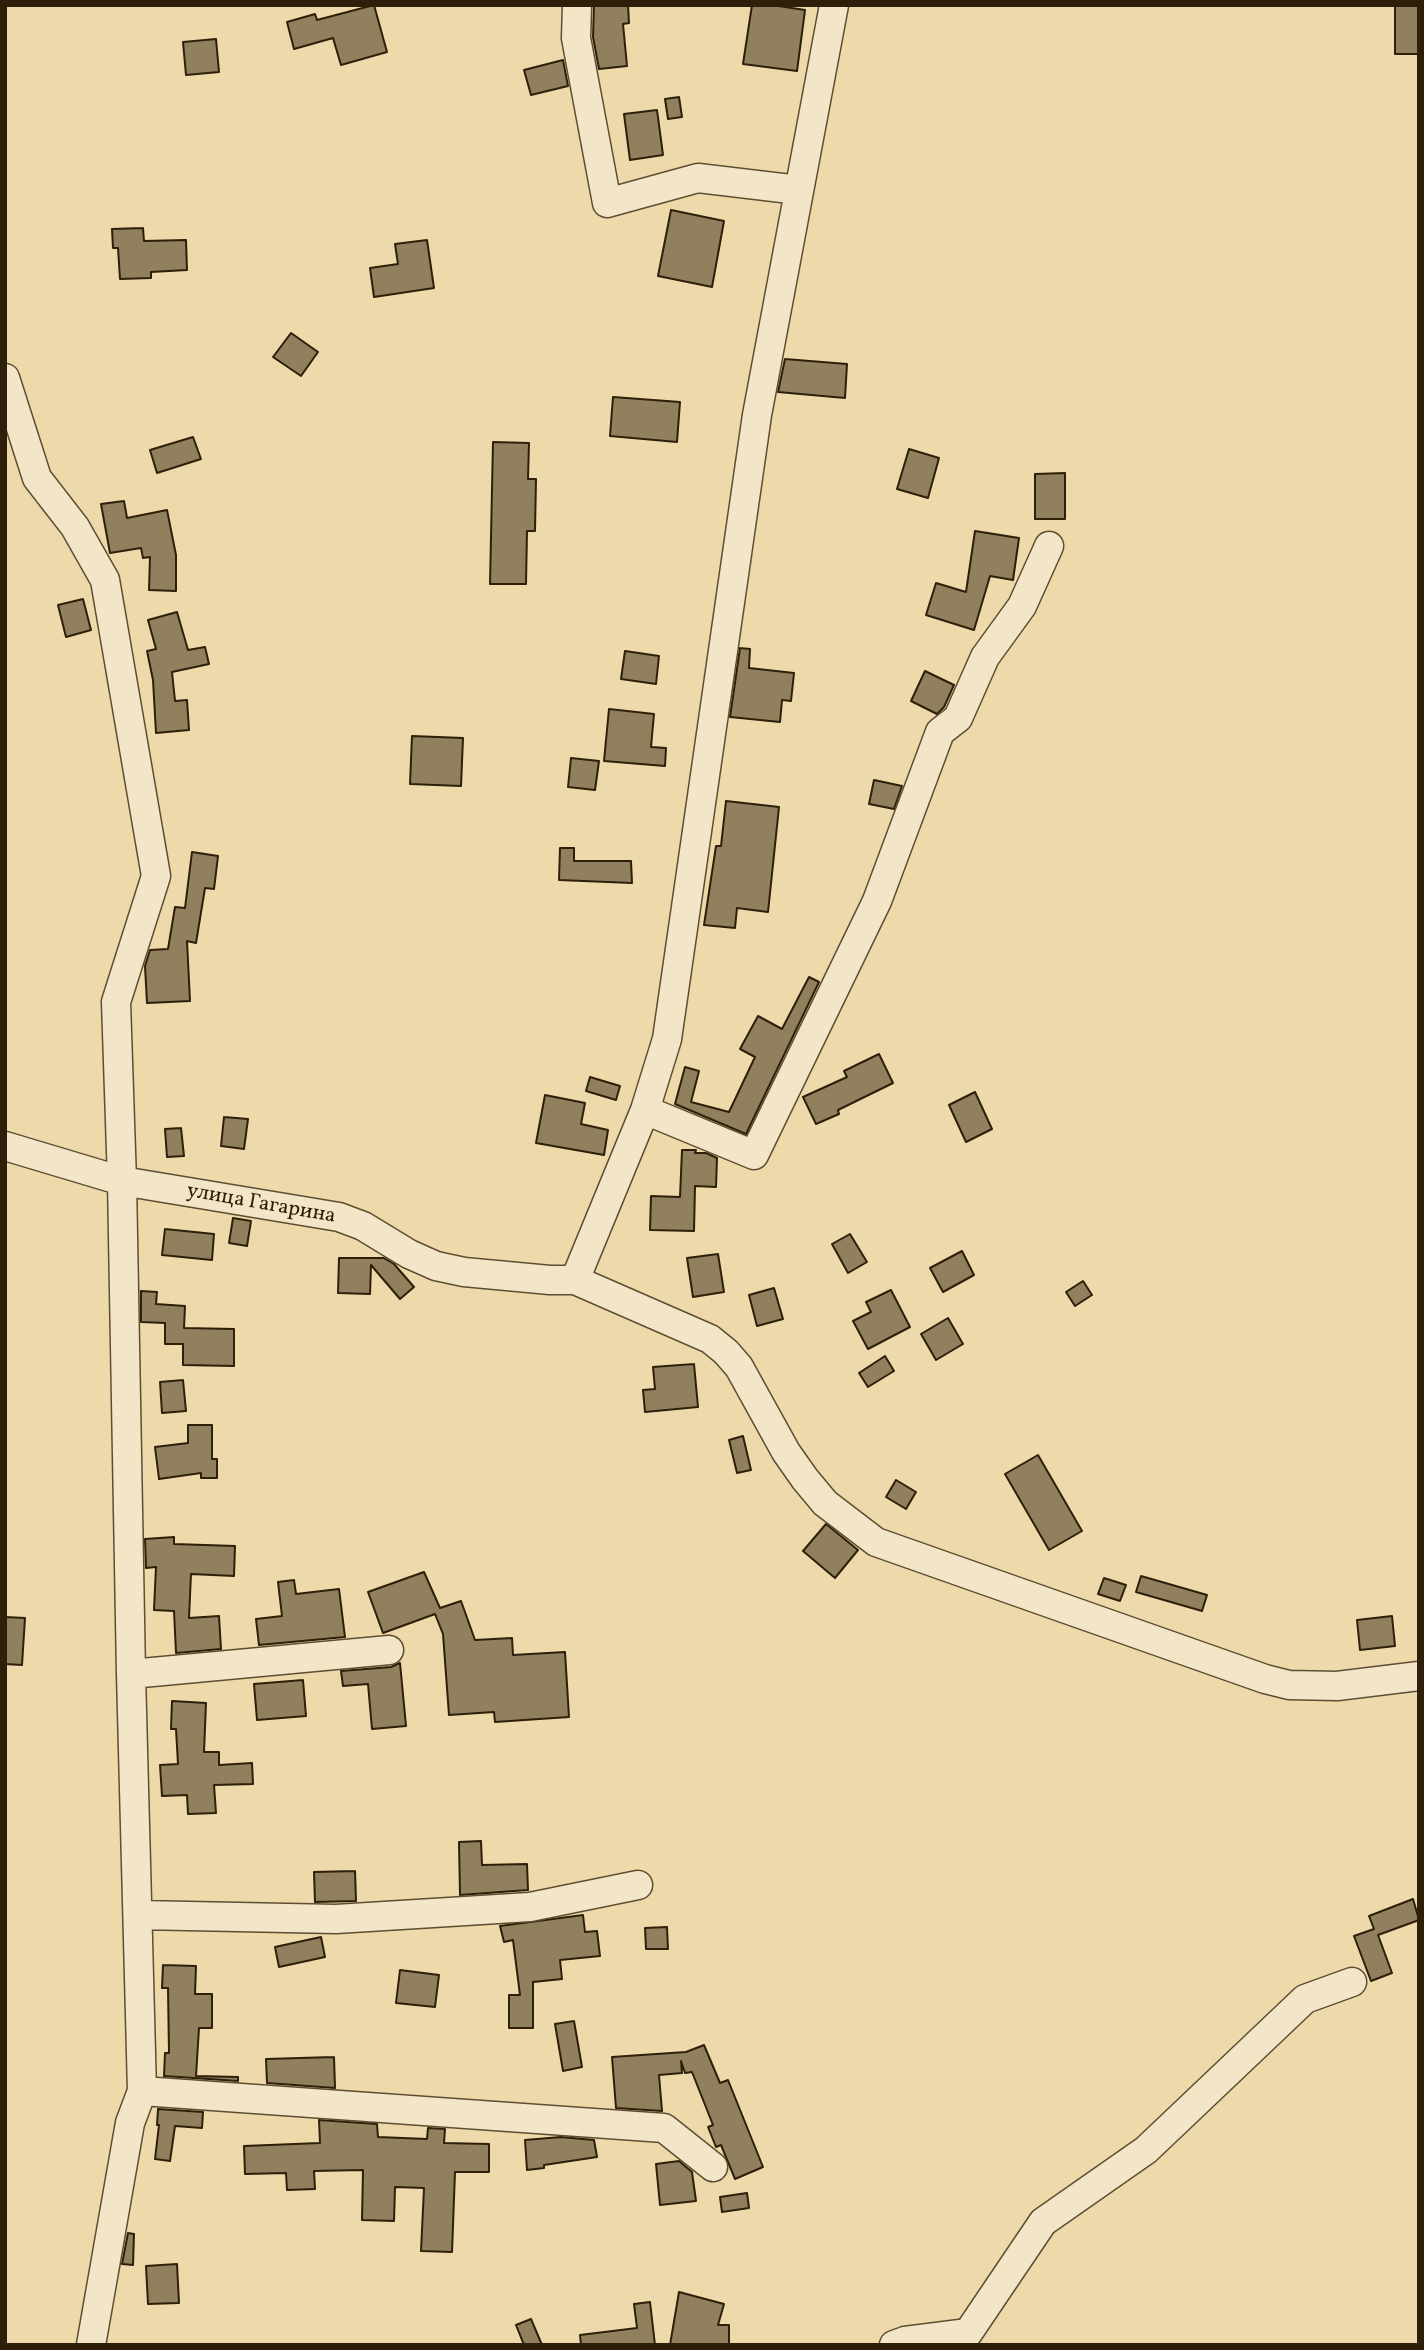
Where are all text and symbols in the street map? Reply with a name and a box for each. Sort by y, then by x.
street label: улица Гагарина [185,1180,337,1230]

